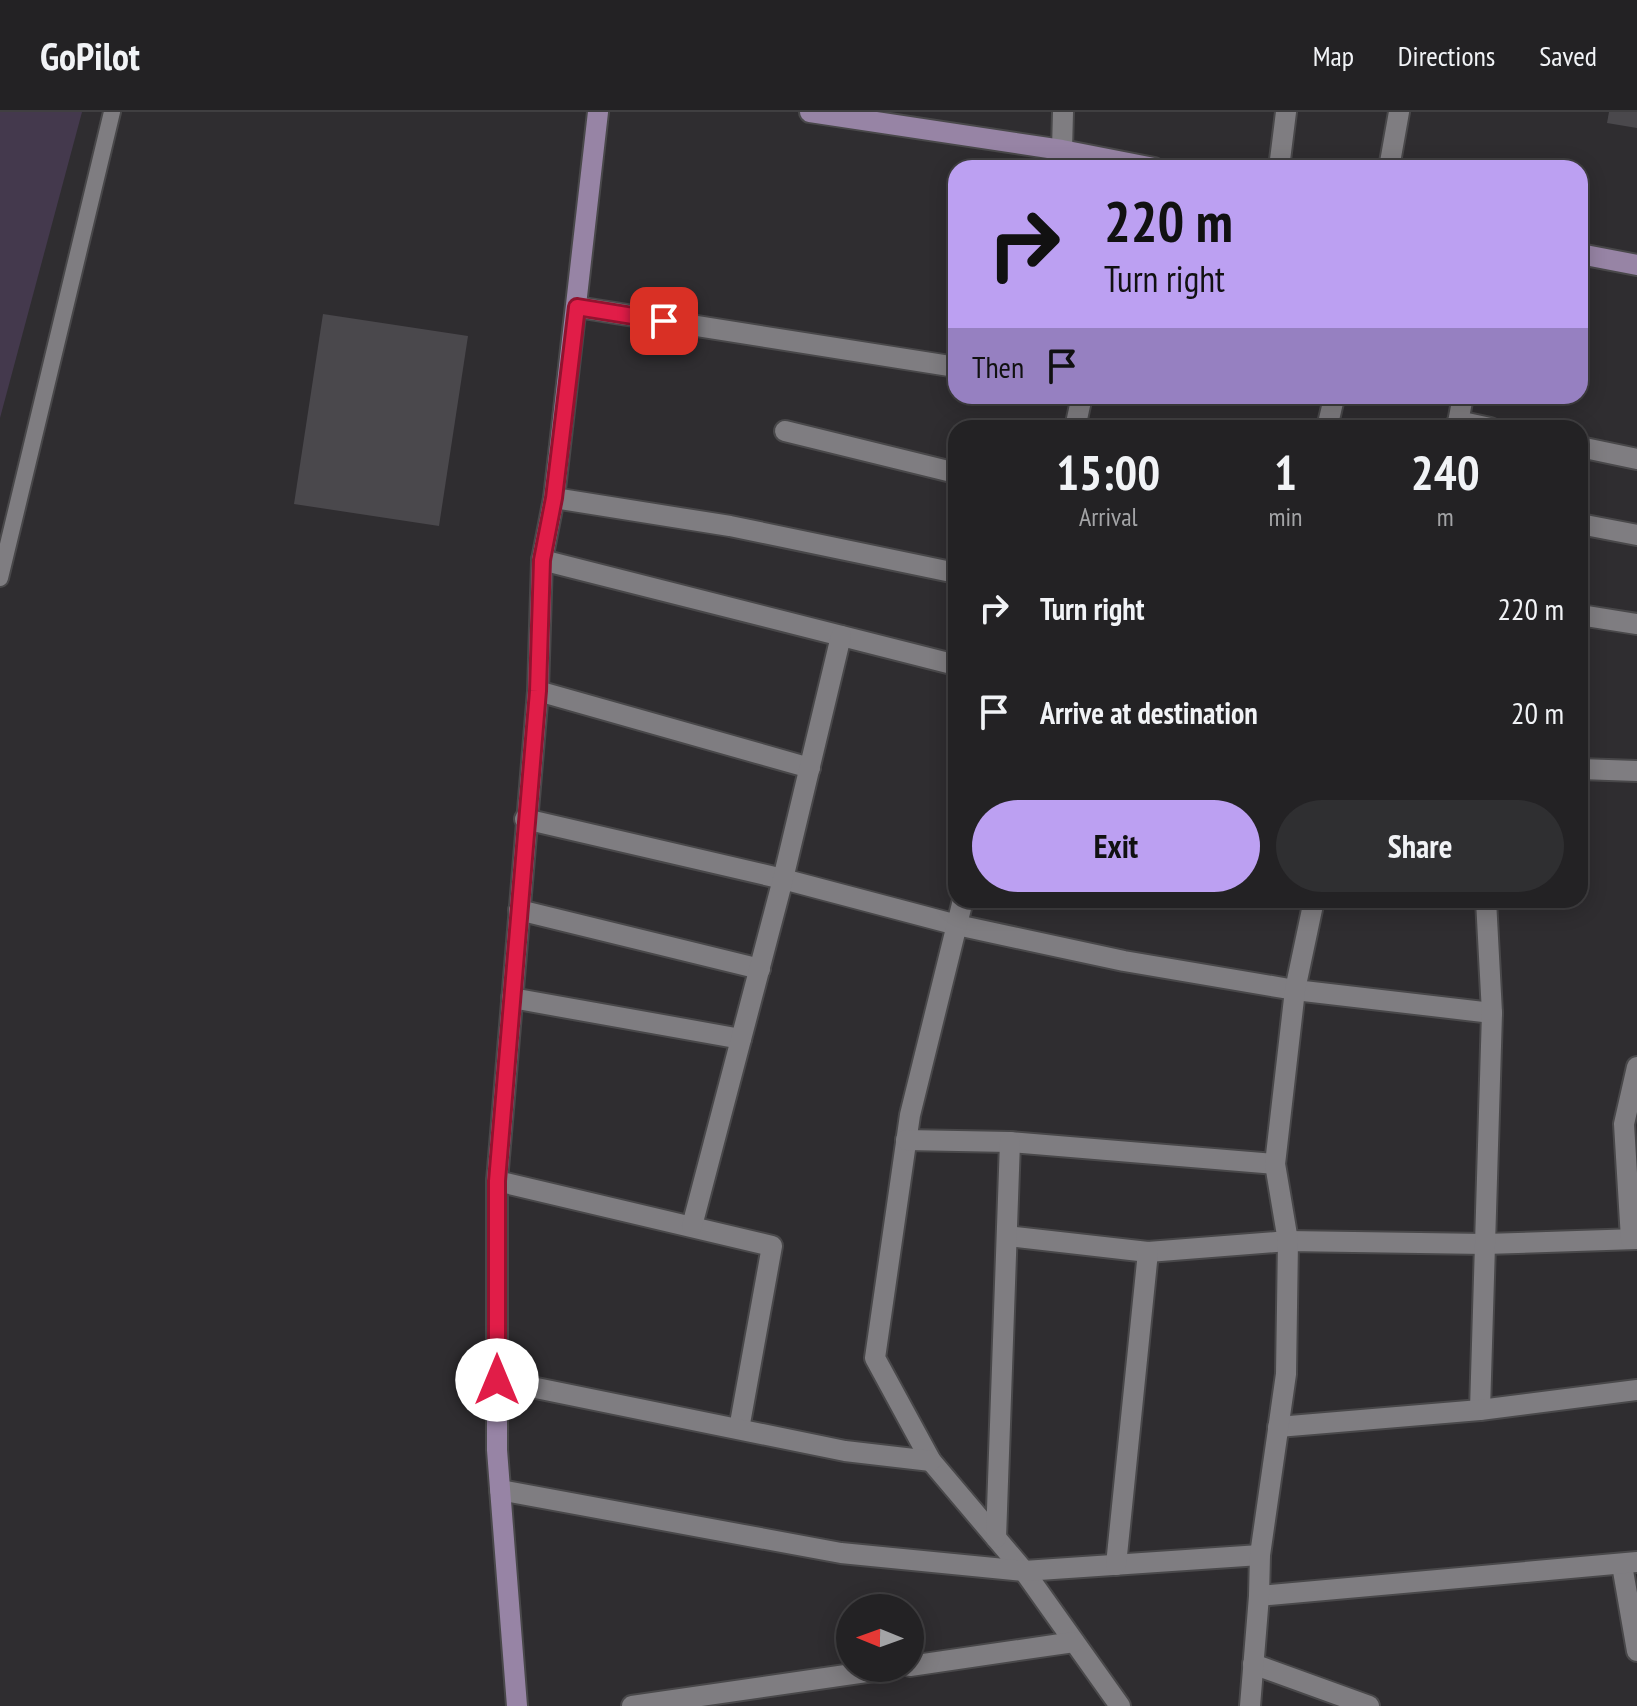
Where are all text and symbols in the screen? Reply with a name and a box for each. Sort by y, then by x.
text: GoPilot [40,31,140,80]
text: Map [1313,37,1354,74]
text: Directions [1398,37,1495,74]
text: Saved [1539,37,1597,74]
text: 220 m [1104,185,1233,257]
icon: right [972,192,1076,296]
text: Turn right [1104,255,1225,302]
pin [630,287,698,355]
icon: arrive [642,299,686,343]
icon: arrive [1040,344,1084,388]
text: Then [972,347,1024,386]
text: 15:00 [1056,441,1160,503]
text: 1 [1274,441,1297,503]
text: 240 [1411,441,1480,503]
text: Arrival [1079,500,1138,533]
text: min [1268,500,1302,533]
text: m [1437,500,1454,533]
icon: right [972,586,1016,630]
text: Turn right [1040,589,1144,628]
text: 220 m [1498,589,1564,628]
icon: arrive [972,690,1016,734]
text: Arrive at destination [1040,693,1258,732]
text: 20 m [1511,693,1564,732]
button: Exit [972,800,1260,892]
button: Share [1276,800,1564,892]
position arrow [455,1338,539,1422]
north arrow [836,1594,924,1682]
map controls [836,1594,924,1682]

